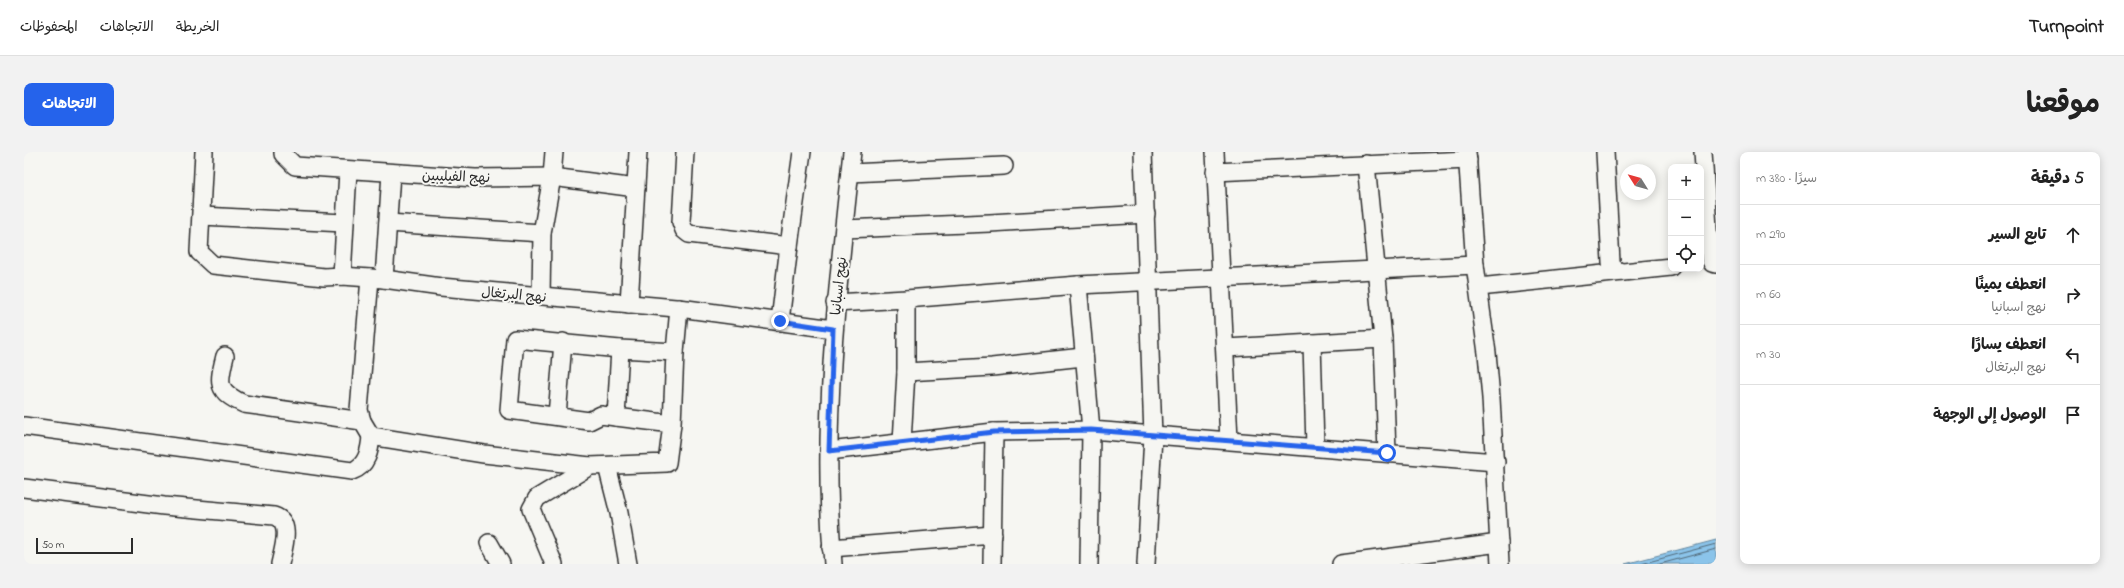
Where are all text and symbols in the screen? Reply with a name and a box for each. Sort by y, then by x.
text: Turnpoint [2029,14,2104,41]
text: المحفوظات [20,17,78,38]
text: الاتجاهات [100,17,154,38]
text: الخريطة [176,17,219,38]
button: الاتجاهات [24,83,114,126]
text: موقعنا [2026,85,2100,126]
north arrow [1620,164,1656,200]
map controls [1668,164,1704,272]
button: + [1668,164,1704,200]
street label: نهج الفيليبين [421,166,490,189]
text: 5 دقيقة [2031,166,2084,191]
text: سيرًا · 380 m [1756,169,1817,188]
button: − [1668,200,1704,236]
text: تابع السير [1989,224,2046,246]
icon: ahead [2062,224,2084,246]
text: 290 m [1756,225,1785,244]
button: locate [1668,236,1704,272]
street label: نهج اسبانيا [826,256,853,317]
text: انعطف يمينًا [1975,274,2046,296]
street label: نهج البرتغال [480,282,547,309]
icon: right [2062,284,2084,306]
text: 60 m [1756,285,1781,304]
text: نهج اسبانيا [1991,298,2046,317]
route end [771,312,789,330]
text: انعطف يسارًا [1971,334,2046,356]
icon: left [2062,344,2084,366]
text: 30 m [1756,345,1780,364]
text: نهج البرتغال [1985,358,2046,377]
text: الوصول إلى الوجهة [1933,404,2046,426]
icon: arrive [2062,404,2084,426]
route start [1378,444,1396,462]
scale bar [36,536,133,555]
text: 50 m [42,537,64,553]

